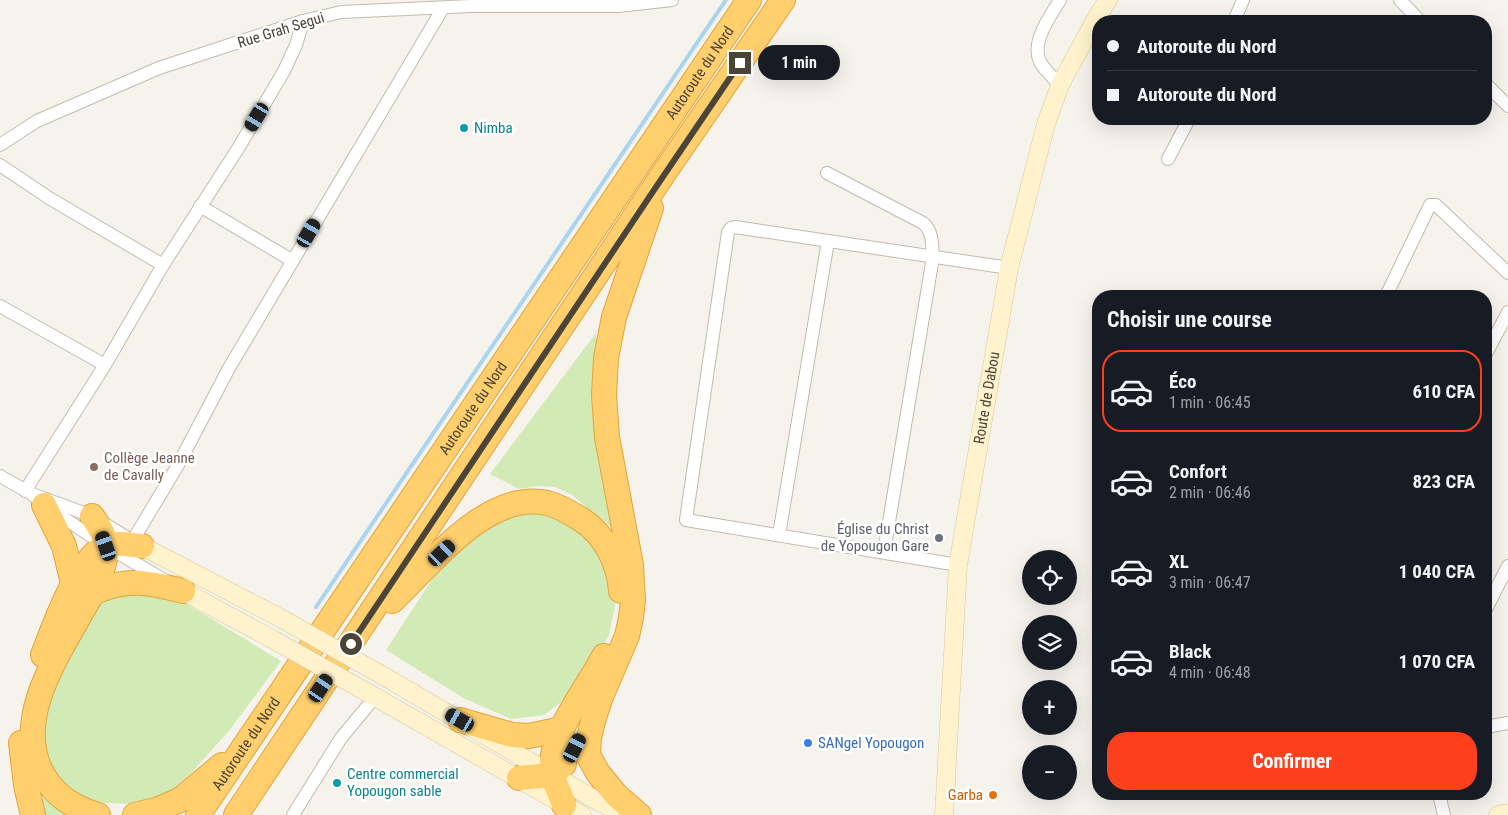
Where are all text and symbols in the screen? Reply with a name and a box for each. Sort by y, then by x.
street label: Rue Grah Segui [236,8,326,52]
street label: Autoroute du Nord [662,23,738,123]
text: Autoroute du Nord [1137,35,1276,58]
callout: 1 min [758,46,840,80]
route end [729,52,751,74]
text: 1 min [781,53,817,72]
text: Autoroute du Nord [1137,83,1276,106]
car [242,100,271,134]
place label: Nimba [474,119,513,137]
marker: Nimba [458,122,470,134]
car [295,216,322,250]
text: Choisir une course [1107,307,1272,332]
street label: Route de Dabou [970,350,1003,445]
street label: Autoroute du Nord [435,358,511,458]
icon: car [1109,369,1154,414]
text: Éco [1169,370,1196,393]
text: 610 CFA [1412,380,1475,403]
text: 1 min · 06:45 [1169,393,1251,412]
place label: Collège Jeanne de Cavally [104,449,195,484]
icon: car [1109,459,1154,504]
text: Confort [1169,460,1227,483]
marker: Collège Jeanne de Cavally [88,461,100,473]
text: 823 CFA [1412,470,1475,493]
text: 2 min · 06:46 [1169,483,1251,502]
place label: Église du Christ de Yopougon Gare [821,520,929,555]
car [94,529,117,563]
marker: Église du Christ de Yopougon Gare [933,532,945,544]
car [425,537,458,569]
icon: car [1109,549,1154,594]
map controls [1022,550,1077,800]
button: locate [1022,550,1077,605]
text: XL [1169,550,1189,573]
text: 1 040 CFA [1398,560,1475,583]
text: 3 min · 06:47 [1169,573,1251,592]
button: layers [1022,615,1077,670]
route start [340,633,362,655]
icon: car [1109,639,1154,684]
text: Black [1169,640,1211,663]
text: 1 070 CFA [1398,650,1475,673]
text: 4 min · 06:48 [1169,663,1251,682]
car [306,671,335,705]
button: + [1022,680,1077,735]
street label: Autoroute du Nord [208,694,284,794]
car [443,706,476,734]
car [561,731,588,765]
button: Confirmer [1107,732,1477,790]
place label: SANgel Yopougon [818,734,924,752]
marker: SANgel Yopougon [802,737,814,749]
button: − [1022,745,1077,800]
place label: Centre commercial Yopougon sable [347,765,459,800]
marker: Centre commercial Yopougon sable [331,777,343,789]
place label: Garba [948,786,983,804]
marker: Garba [987,789,999,801]

